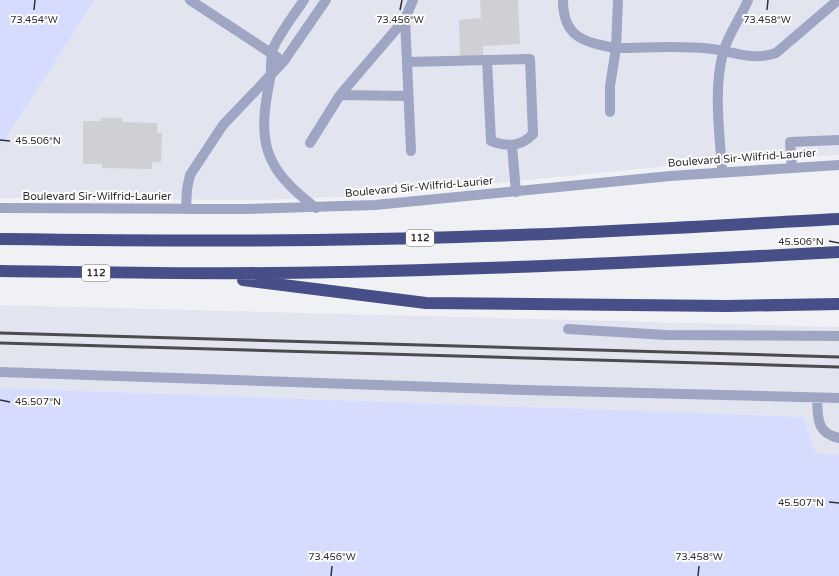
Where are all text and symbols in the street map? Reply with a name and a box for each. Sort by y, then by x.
text: 73.454°W [10,14,58,26]
text: 73.456°W [376,14,424,26]
text: 73.458°W [743,14,791,26]
text: 45.506°N [15,135,61,147]
street label: Boulevard Sir-Wilfrid-Laurier [667,146,817,170]
street label: Boulevard Sir-Wilfrid-Laurier [344,174,494,200]
street label: Boulevard Sir-Wilfrid-Laurier [23,190,172,203]
road number: 112 [406,230,434,246]
text: 45.506°N [778,236,824,248]
road number: 112 [82,265,110,281]
text: 45.507°N [15,396,61,408]
text: 45.507°N [778,497,824,509]
text: 73.456°W [308,551,356,563]
text: 73.458°W [675,551,723,563]

